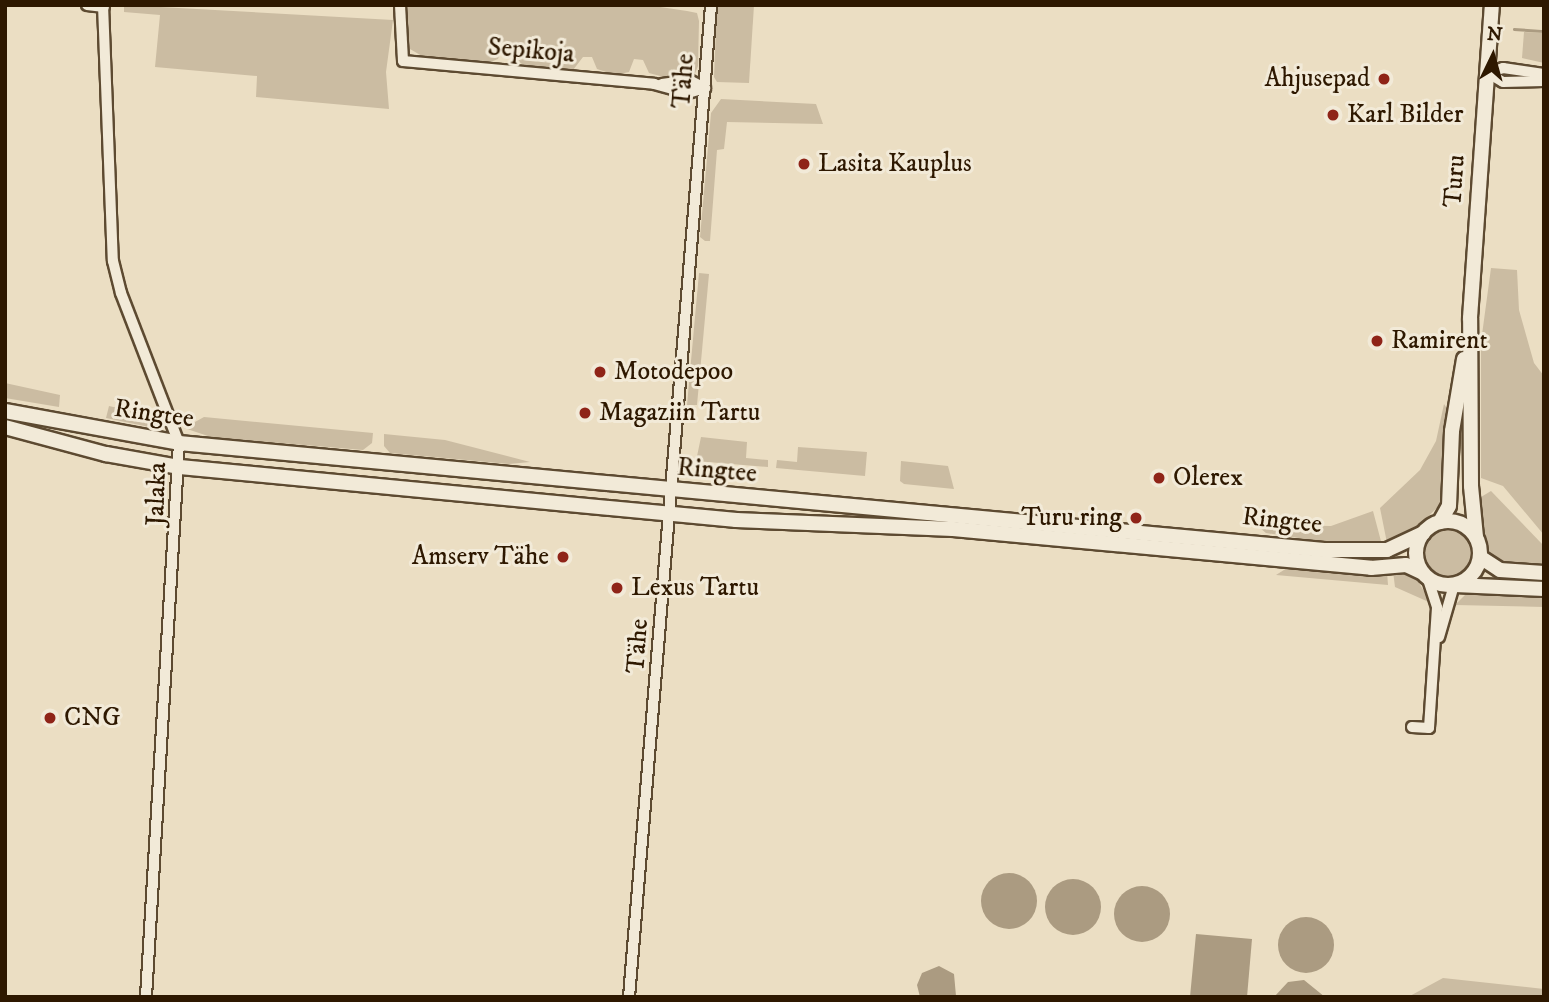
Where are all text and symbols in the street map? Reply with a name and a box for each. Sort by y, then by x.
north arrow [1458,21,1528,91]
text: N [1486,22,1504,47]
street label: Sepikoja [486,32,576,70]
street label: Tähe [667,53,701,109]
place label: Ahjusepad [1264,63,1370,95]
marker: Ahjusepad [1376,71,1392,87]
place label: Karl Bilder [1347,99,1463,131]
marker: Karl Bilder [1325,107,1341,123]
place label: Lasita Kauplus [818,148,972,180]
street label: Turu [1438,154,1472,208]
marker: Lasita Kauplus [796,156,812,172]
place label: Ramirent [1391,325,1488,357]
marker: Ramirent [1369,333,1385,349]
place label: Motodepoo [614,356,733,388]
marker: Motodepoo [592,364,608,380]
street label: Ringtee [112,393,196,435]
place label: Magaziin Tartu [599,397,760,429]
marker: Magaziin Tartu [577,405,593,421]
street label: Ringtee [676,452,758,490]
street label: Jalaka [140,462,174,526]
place label: Olerex [1173,462,1243,494]
marker: Olerex [1151,470,1167,486]
street label: Ringtee [1241,501,1323,541]
place label: Turu ring [1021,502,1122,534]
marker: Turu ring [1128,510,1144,526]
place label: Amserv Tähe [412,541,549,573]
marker: Amserv Tähe [555,549,571,565]
place label: Lexus Tartu [631,572,759,604]
marker: Lexus Tartu [609,580,625,596]
street label: Tähe [621,618,655,674]
place label: CNG [64,702,121,734]
marker: CNG [42,710,58,726]

